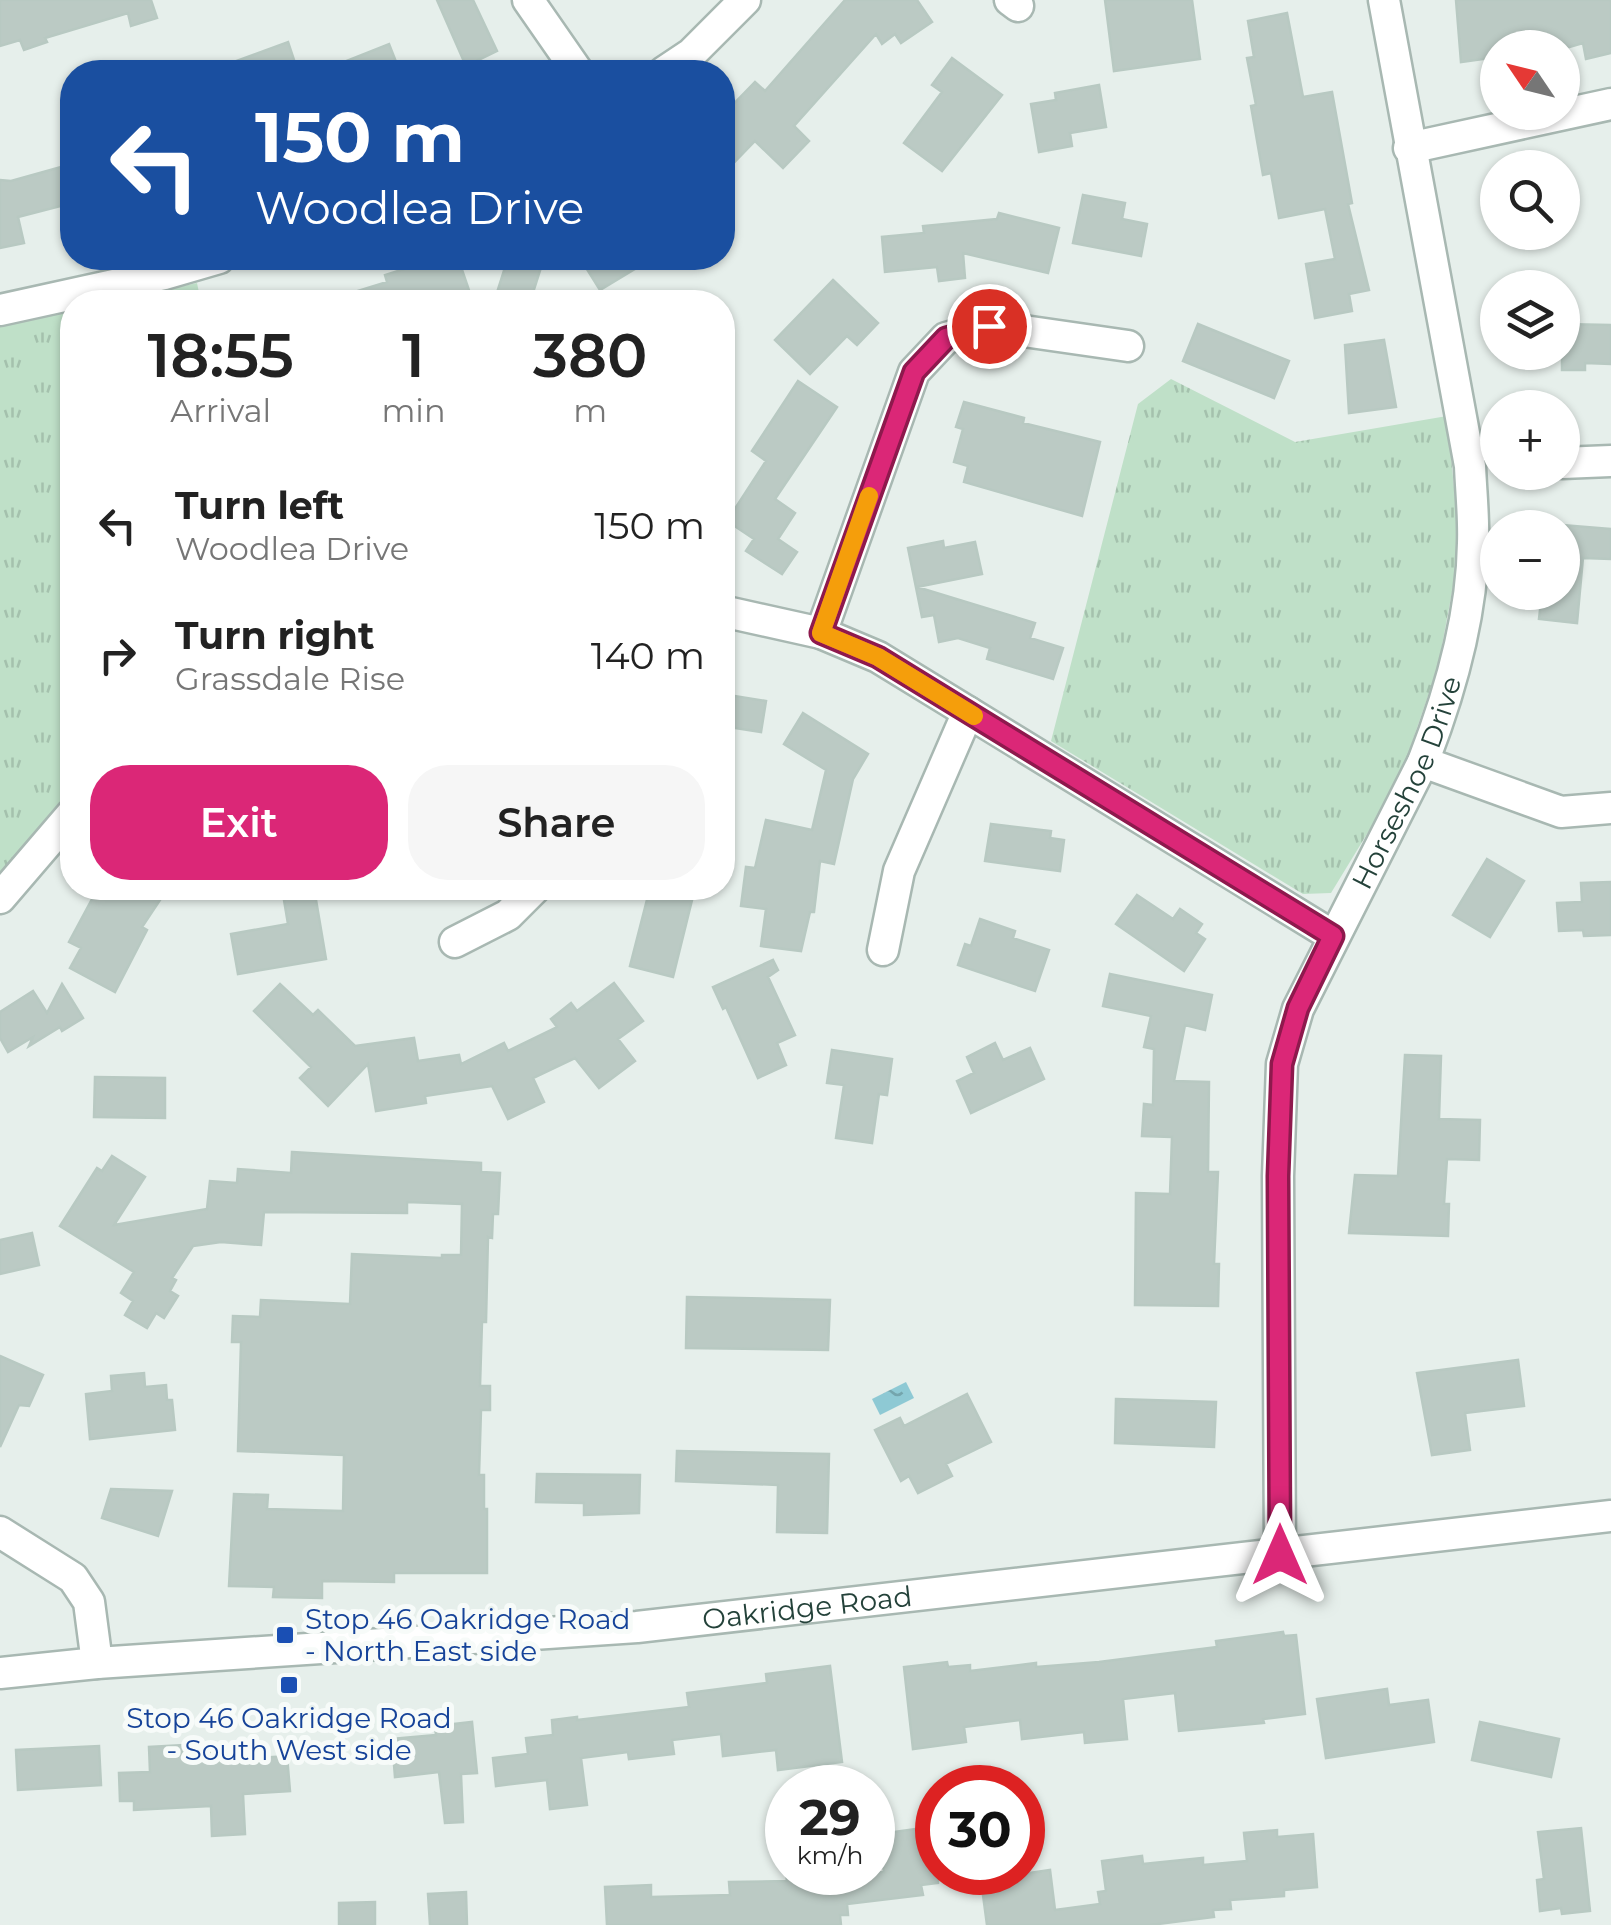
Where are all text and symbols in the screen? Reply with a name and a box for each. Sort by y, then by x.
north arrow [1480,30,1580,130]
map controls [1480,30,1580,610]
text: 150 m [255,94,465,180]
icon: left [90,100,220,230]
button: search [1480,150,1580,250]
text: Woodlea Drive [255,180,584,235]
button: layers [1480,270,1580,370]
pin [947,284,1032,369]
icon: arrive [962,299,1017,354]
text: 18:55 [147,319,294,392]
text: 1 [402,319,425,392]
text: 380 [533,319,647,392]
button: + [1480,390,1580,490]
text: Arrival [170,391,271,430]
text: min [381,391,446,430]
text: m [573,391,607,430]
text: Turn left [175,482,344,529]
icon: left [90,498,145,553]
text: 150 m [594,502,705,549]
button: − [1480,510,1580,610]
text: Woodlea Drive [175,529,409,568]
text: Turn right [175,612,374,659]
icon: right [90,628,145,683]
text: 140 m [591,632,705,679]
text: Grassdale Rise [175,659,405,698]
street label: Horseshoe Drive [1345,672,1468,895]
button: Exit [90,765,388,880]
button: Share [408,765,705,880]
position arrow [1228,1503,1332,1607]
street label: Oakridge Road [701,1579,914,1636]
place label: Stop 46 Oakridge Road - North East side [305,1602,631,1668]
marker: Stop 46 Oakridge Road - North East side [274,1624,296,1646]
marker: Stop 46 Oakridge Road - South West side [278,1674,300,1696]
place label: Stop 46 Oakridge Road - South West side [126,1701,452,1767]
speed limit sign: 30 [915,1765,1045,1895]
text: 29 [799,1787,861,1848]
text: km/h [797,1840,863,1870]

